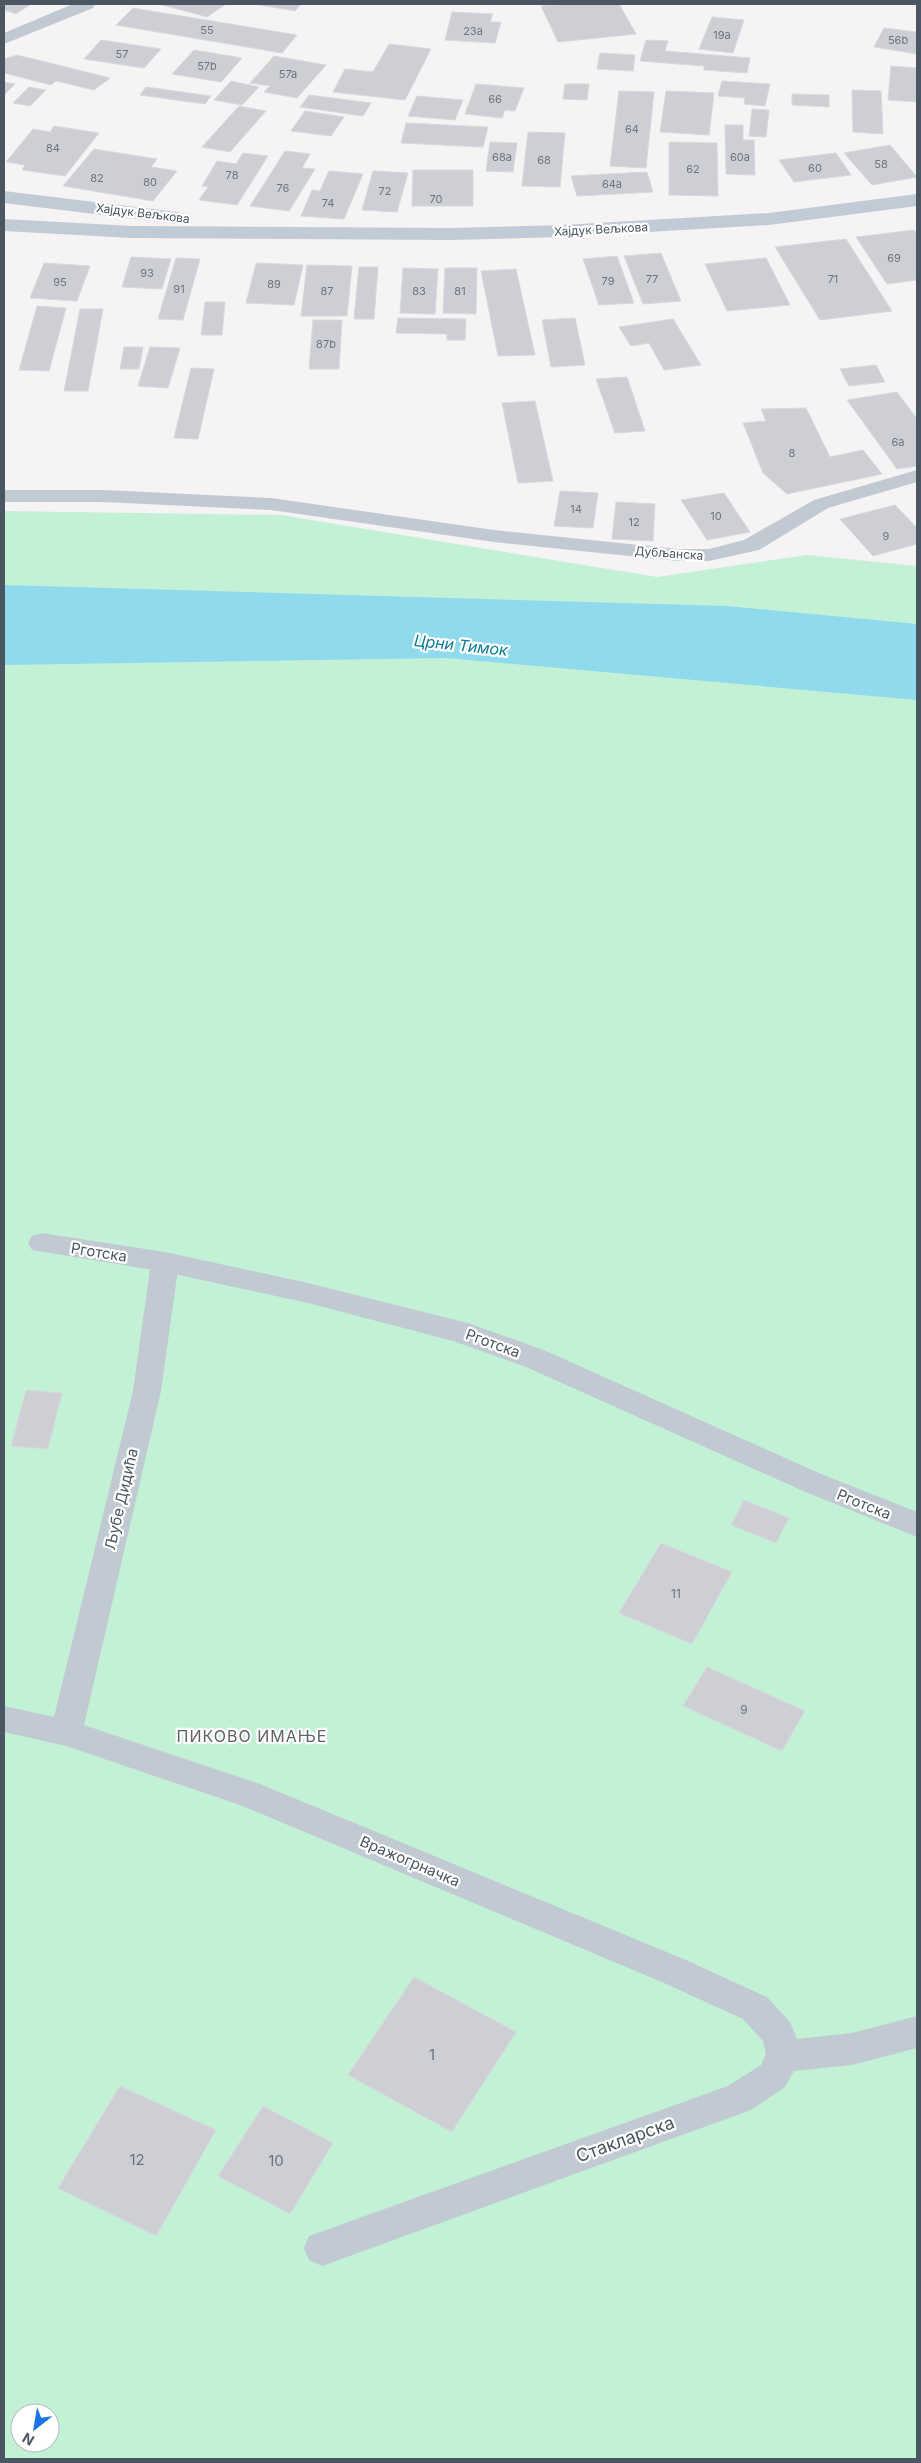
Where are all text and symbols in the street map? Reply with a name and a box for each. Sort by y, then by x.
house number: 55 [200,23,214,37]
house number: 23a [463,24,483,38]
house number: 19a [713,28,731,42]
house number: 56b [888,33,908,47]
house number: 57 [116,47,128,61]
house number: 57b [197,59,217,73]
house number: 57a [279,67,297,81]
house number: 66 [488,92,502,106]
house number: 64 [625,122,639,136]
house number: 84 [46,141,60,155]
house number: 68a [492,150,512,164]
house number: 60a [730,150,750,164]
house number: 68 [537,153,551,167]
house number: 58 [874,157,888,171]
house number: 60 [808,161,822,175]
house number: 62 [686,162,700,176]
house number: 78 [226,168,239,182]
house number: 82 [90,171,104,185]
house number: 80 [143,175,157,189]
house number: 64a [602,177,622,191]
house number: 76 [277,181,290,195]
house number: 72 [379,184,391,198]
house number: 70 [430,192,443,206]
house number: 74 [322,196,334,210]
street label: Хајдук Вељкова [95,200,191,226]
street label: Хајдук Вељкова [554,219,648,239]
house number: 69 [887,251,901,265]
house number: 93 [140,266,154,280]
house number: 77 [646,272,658,286]
house number: 71 [828,272,838,286]
house number: 79 [602,274,615,288]
house number: 95 [53,275,67,289]
house number: 89 [267,277,281,291]
house number: 91 [173,282,185,296]
house number: 87 [320,284,334,298]
house number: 83 [412,284,426,298]
house number: 81 [454,284,466,298]
house number: 87b [316,337,336,351]
house number: 6a [892,435,905,449]
house number: 8 [789,446,796,460]
house number: 14 [570,502,582,516]
house number: 10 [710,509,722,523]
house number: 12 [628,515,640,529]
house number: 9 [883,529,890,543]
street label: Дубљанска [634,543,704,563]
water label: Црни Тимок [413,630,510,660]
street label: Рготска [69,1238,129,1266]
street label: Рготска [463,1324,523,1362]
street label: Љубе Дидића [100,1446,142,1552]
street label: Рготска [834,1485,894,1523]
house number: 11 [671,1586,681,1601]
house number: 9 [740,1702,748,1717]
district label: ПИКОВО ИМАЊЕ [177,1726,327,1746]
street label: Вражогрначка [357,1831,463,1891]
house number: 1 [429,2045,435,2064]
street label: Стакларска [573,2112,677,2166]
house number: 12 [129,2150,145,2169]
house number: 10 [268,2151,284,2170]
north arrow [10,2403,60,2453]
text: N [19,2430,37,2450]

